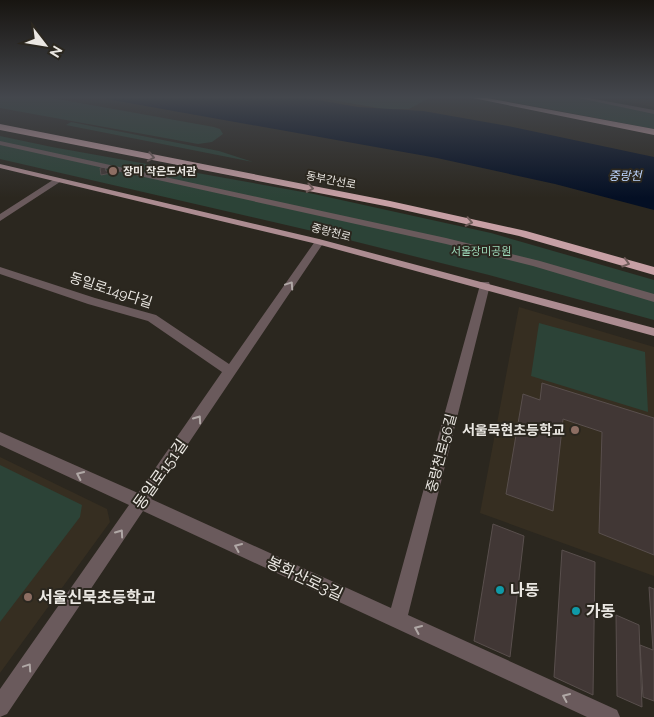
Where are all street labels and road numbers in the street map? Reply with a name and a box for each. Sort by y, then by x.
street label: 동부간선로 [305,169,357,192]
street label: 중랑천로 [310,221,352,244]
street label: 동일로149다길 [68,269,154,311]
street label: 중랑천로56길 [423,412,459,494]
street label: 동일로151길 [129,436,192,513]
street label: 봉화산로3길 [264,552,346,604]

